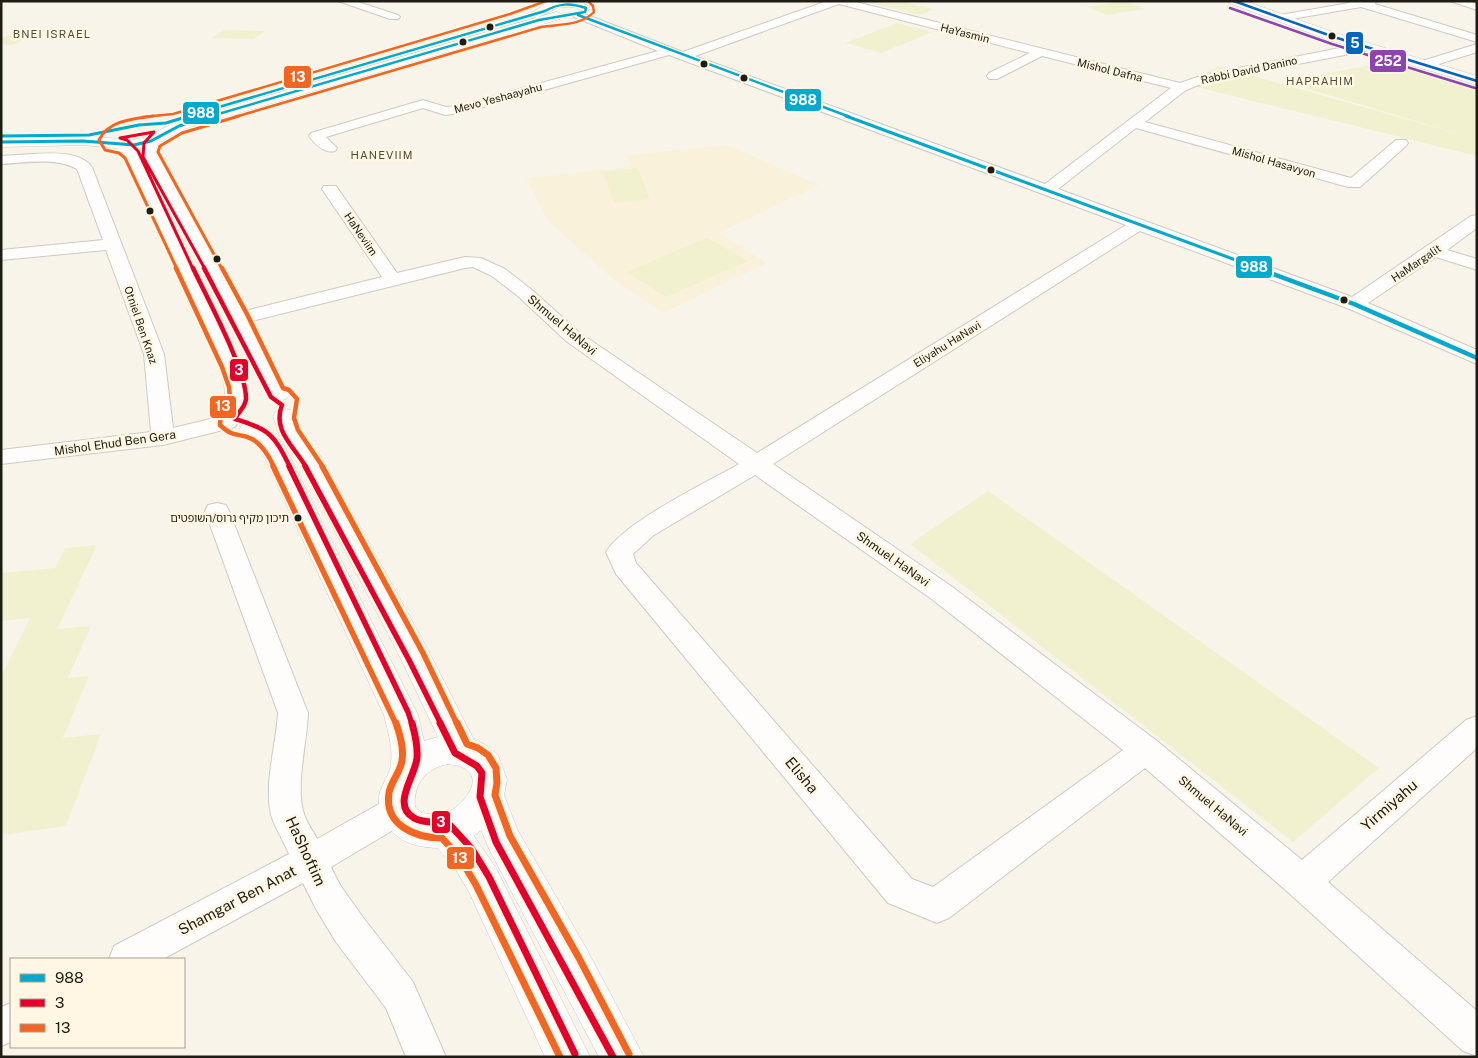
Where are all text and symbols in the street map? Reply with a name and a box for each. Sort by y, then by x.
street label: HaYasmin [939,21,991,45]
unlabelled marker [485,22,495,32]
district label: BNEI ISRAEL [13,28,91,40]
unlabelled marker [1327,31,1337,41]
line badge: 5 [1345,31,1364,55]
text: 5 [1350,35,1360,51]
unlabelled marker [458,37,468,47]
line badge: 252 [1369,49,1407,73]
text: 252 [1374,53,1402,69]
street label: Rabbi David Danino [1200,54,1298,86]
street label: Mishol Dafna [1076,56,1144,84]
unlabelled marker [699,59,709,69]
line badge: 13 [283,65,312,89]
text: 13 [290,69,306,85]
unlabelled marker [739,73,749,83]
district label: HAPRAHIM [1286,75,1354,87]
street label: Mevo Yeshaayahu [453,80,543,116]
line badge: 988 [784,88,822,112]
text: 988 [789,92,817,108]
line badge: 988 [182,101,220,125]
text: 988 [187,105,215,121]
street label: Mishol Hasavyon [1231,144,1317,180]
district label: HANEVIIM [351,149,413,161]
unlabelled marker [986,165,996,175]
unlabelled marker [145,206,155,216]
street label: HaNeviim [342,210,380,258]
street label: HaMargalit [1389,242,1443,284]
unlabelled marker [212,254,222,264]
line badge: 988 [1235,255,1273,279]
text: 988 [1240,259,1268,275]
street label: Otniel Ben Knaz [122,285,160,365]
street label: Shmuel HaNavi [525,292,599,358]
unlabelled marker [1339,295,1349,305]
street label: Eliyahu HaNavi [911,319,983,369]
line badge: 3 [229,358,249,382]
text: 3 [234,362,244,378]
line badge: 13 [209,395,237,419]
text: 13 [215,398,231,414]
street label: Mishol Ehud Ben Gera [53,428,177,458]
place label: תיכון מקיף גרוס/השופטים [170,512,289,524]
marker: תיכון מקיף גרוס/השופטים [293,513,303,523]
street label: Shmuel HaNavi [854,529,932,589]
street label: Elisha [782,754,822,796]
street label: Shmuel HaNavi [1176,773,1250,839]
street label: Yirmiyahu [1357,776,1421,834]
line badge: 3 [431,810,451,834]
street label: HaShoftim [283,814,329,888]
text: 3 [436,814,446,830]
line badge: 13 [446,846,475,870]
text: 13 [452,850,468,866]
street label: Shamgar Ben Anat [175,862,299,938]
legend [10,958,185,1048]
text: 988 [55,969,84,986]
text: 3 [55,994,64,1011]
text: 13 [55,1019,71,1036]

